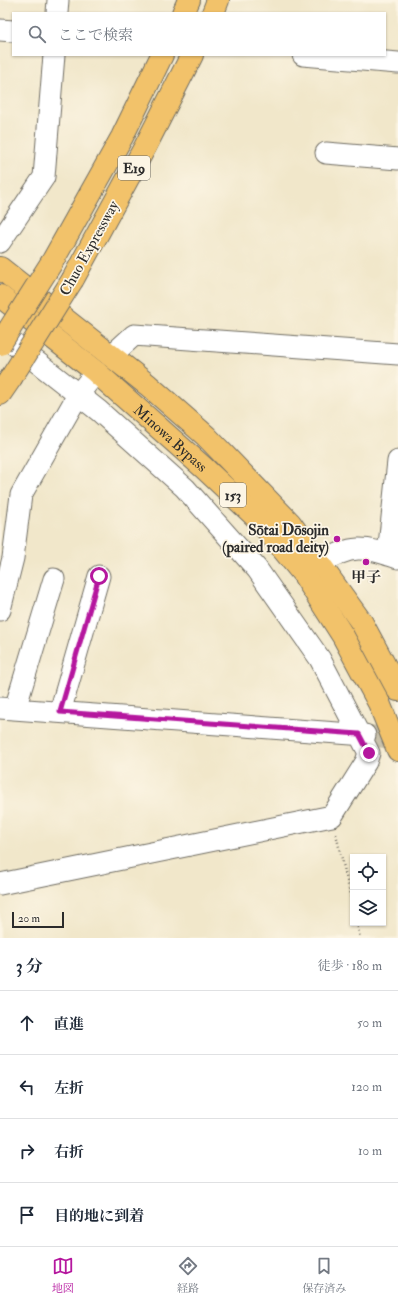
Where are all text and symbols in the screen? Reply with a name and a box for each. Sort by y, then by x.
search box [12,12,386,56]
icon: search [26,23,48,45]
text: ここで検索 [58,26,133,45]
road number: E19 [118,156,150,180]
street label: Chuo Expressway [55,197,124,300]
street label: Minowa Bypass [129,401,211,476]
road number: 153 [220,483,246,507]
place label: Sōtai Dōsojin (paired road deity) [222,521,329,558]
marker: Sōtai Dōsojin (paired road deity) [332,534,342,544]
marker: 甲子 [361,557,371,567]
route start [90,567,108,585]
place label: 甲子 [351,568,381,587]
route end [360,744,378,762]
map controls [350,854,386,926]
button: locate [350,854,386,890]
button: layers [350,890,386,926]
scale bar [12,910,64,929]
text: 20 m [18,912,40,925]
text: 3 分 [16,956,43,977]
text: 徒歩 · 180 m [318,958,382,974]
icon: ahead [16,1012,38,1034]
text: 直進 [54,1015,84,1034]
text: 50 m [357,1015,382,1031]
icon: left [16,1076,38,1098]
text: 左折 [54,1079,84,1098]
text: 120 m [351,1079,382,1095]
icon: right [16,1140,38,1162]
text: 右折 [54,1143,84,1162]
text: 10 m [358,1143,382,1159]
icon: arrive [16,1204,38,1226]
text: 目的地に到着 [54,1207,144,1226]
tab: 地図 [52,1255,74,1295]
tab: 経路 [177,1255,199,1295]
tab: 保存済み [302,1255,346,1295]

